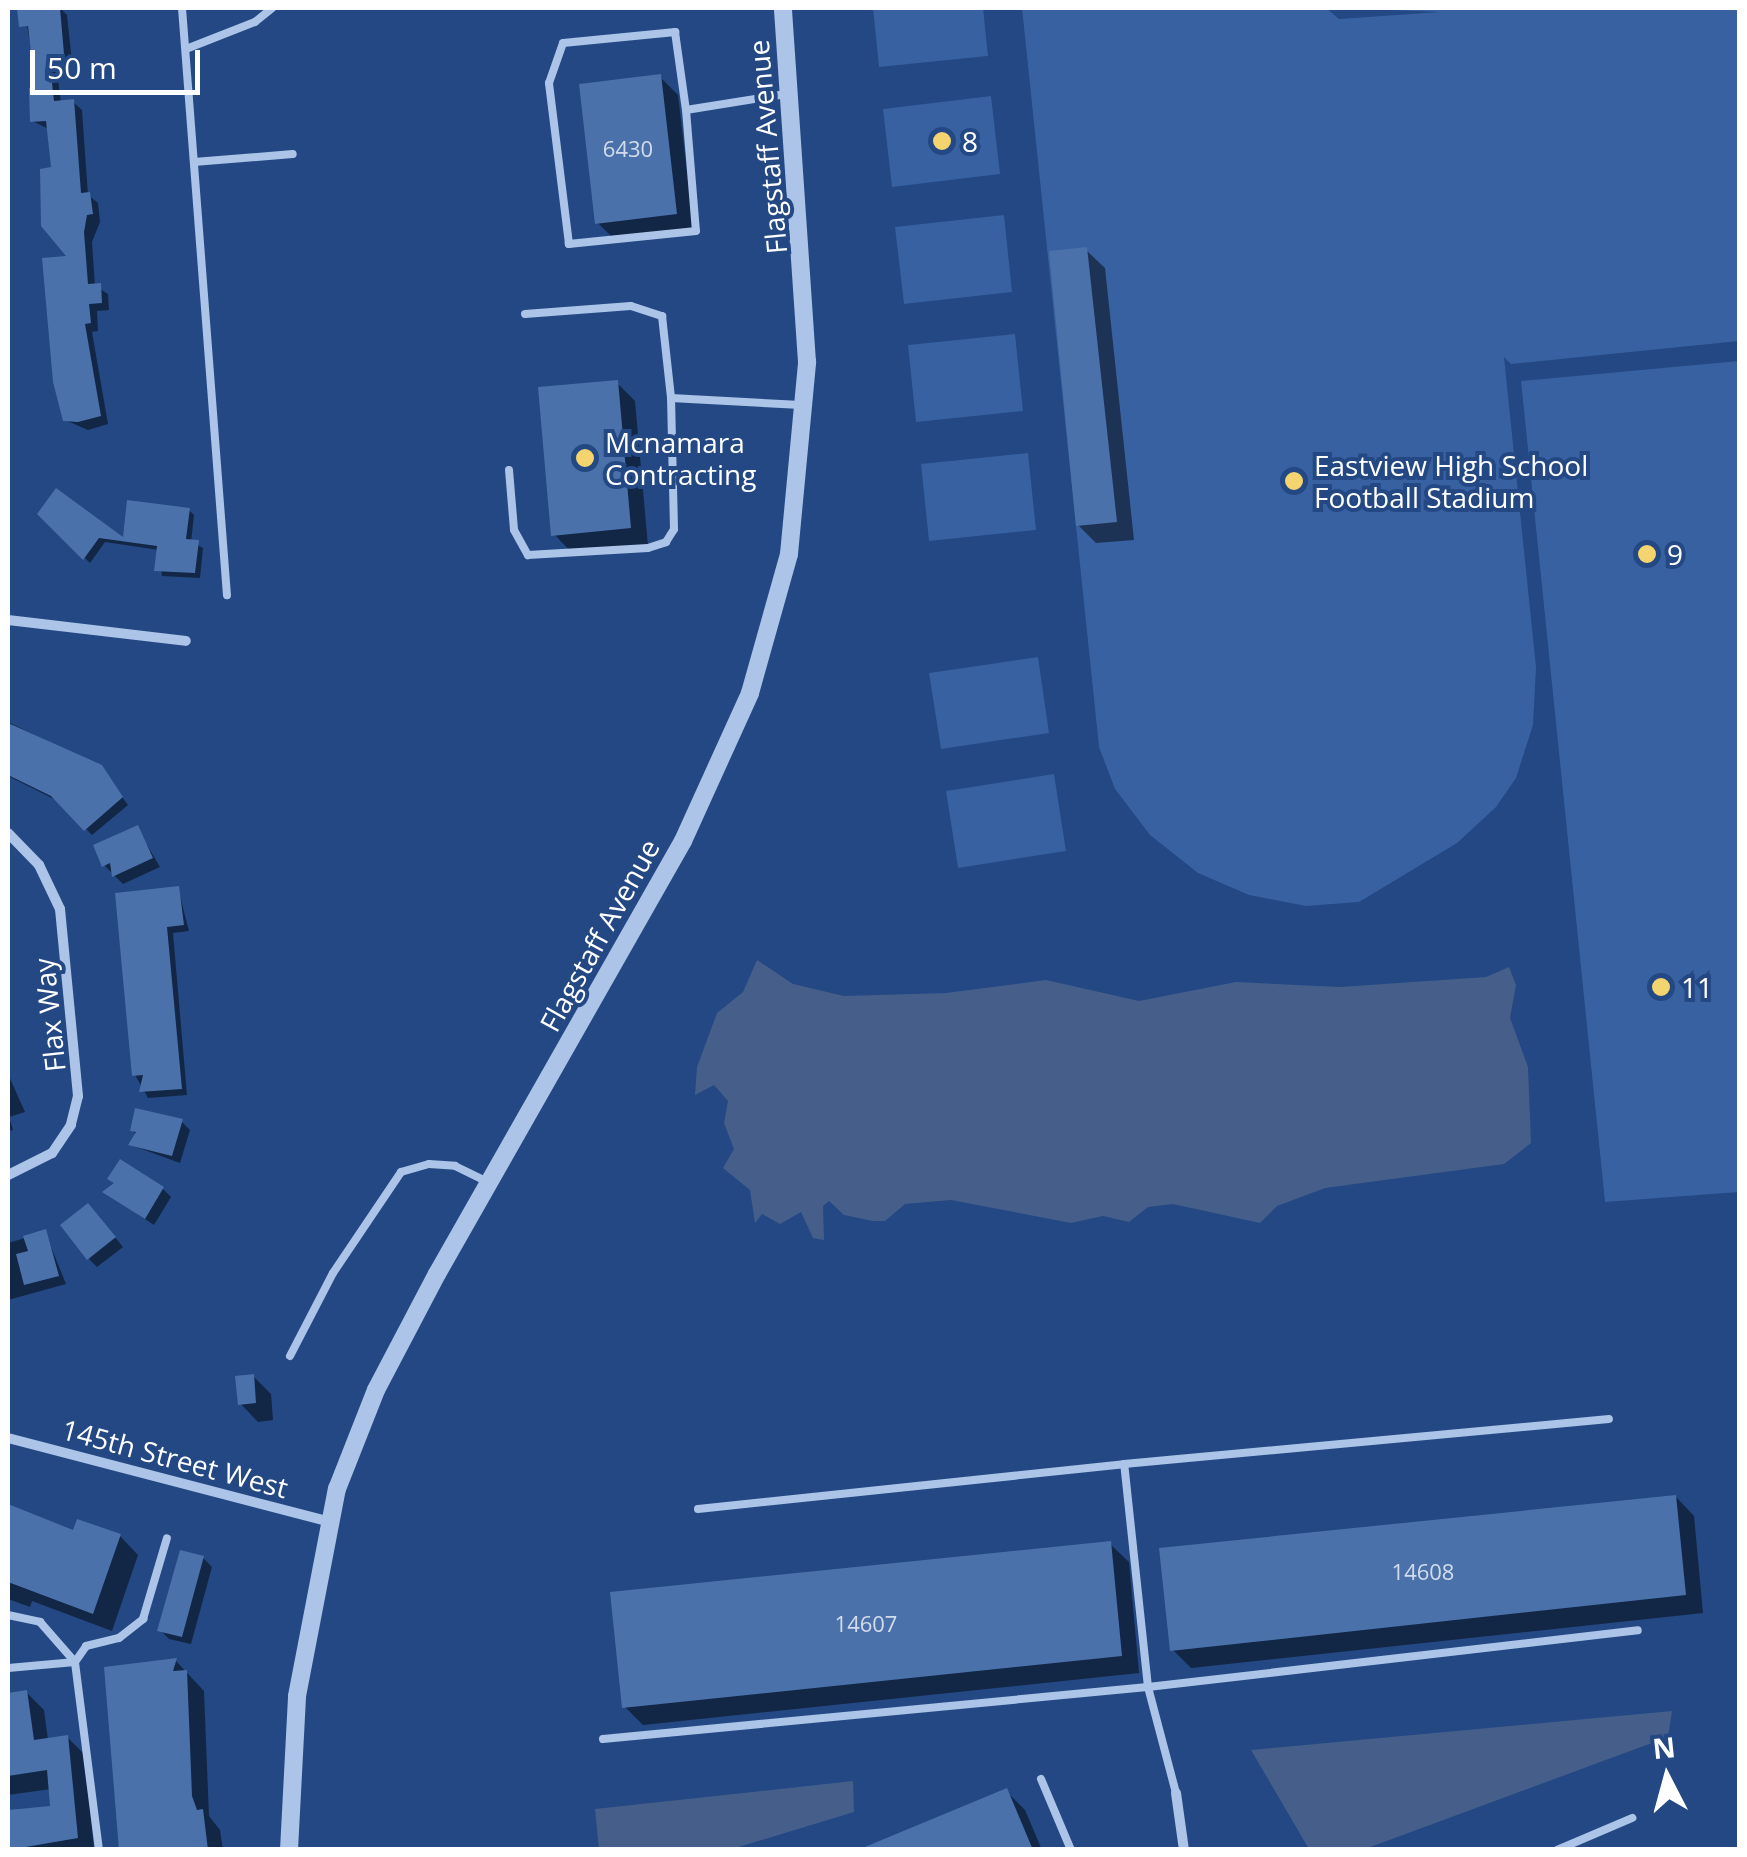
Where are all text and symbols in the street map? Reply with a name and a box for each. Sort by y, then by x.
scale bar [35,30,205,92]
street label: Flagstaff Avenue [741,39,793,255]
text: 50 m [47,47,117,88]
place label: 8 [962,124,978,158]
marker: 8 [931,130,953,152]
house number: 6430 [603,136,653,162]
place label: Mcnamara Contracting [605,425,756,491]
marker: Mcnamara Contracting [574,447,596,469]
place label: Eastview High School Football Stadium [1314,448,1588,514]
marker: Eastview High School Football Stadium [1283,470,1305,492]
place label: 9 [1667,537,1683,571]
marker: 9 [1636,543,1658,565]
street label: Flagstaff Avenue [532,833,666,1037]
street label: Flax Way [26,956,72,1074]
place label: 11 [1681,970,1713,1004]
marker: 11 [1650,976,1672,998]
street label: 145th Street West [58,1412,292,1504]
house number: 14608 [1392,1559,1454,1585]
house number: 14607 [835,1611,897,1637]
north arrow [1617,1727,1717,1827]
text: N [1651,1727,1677,1767]

